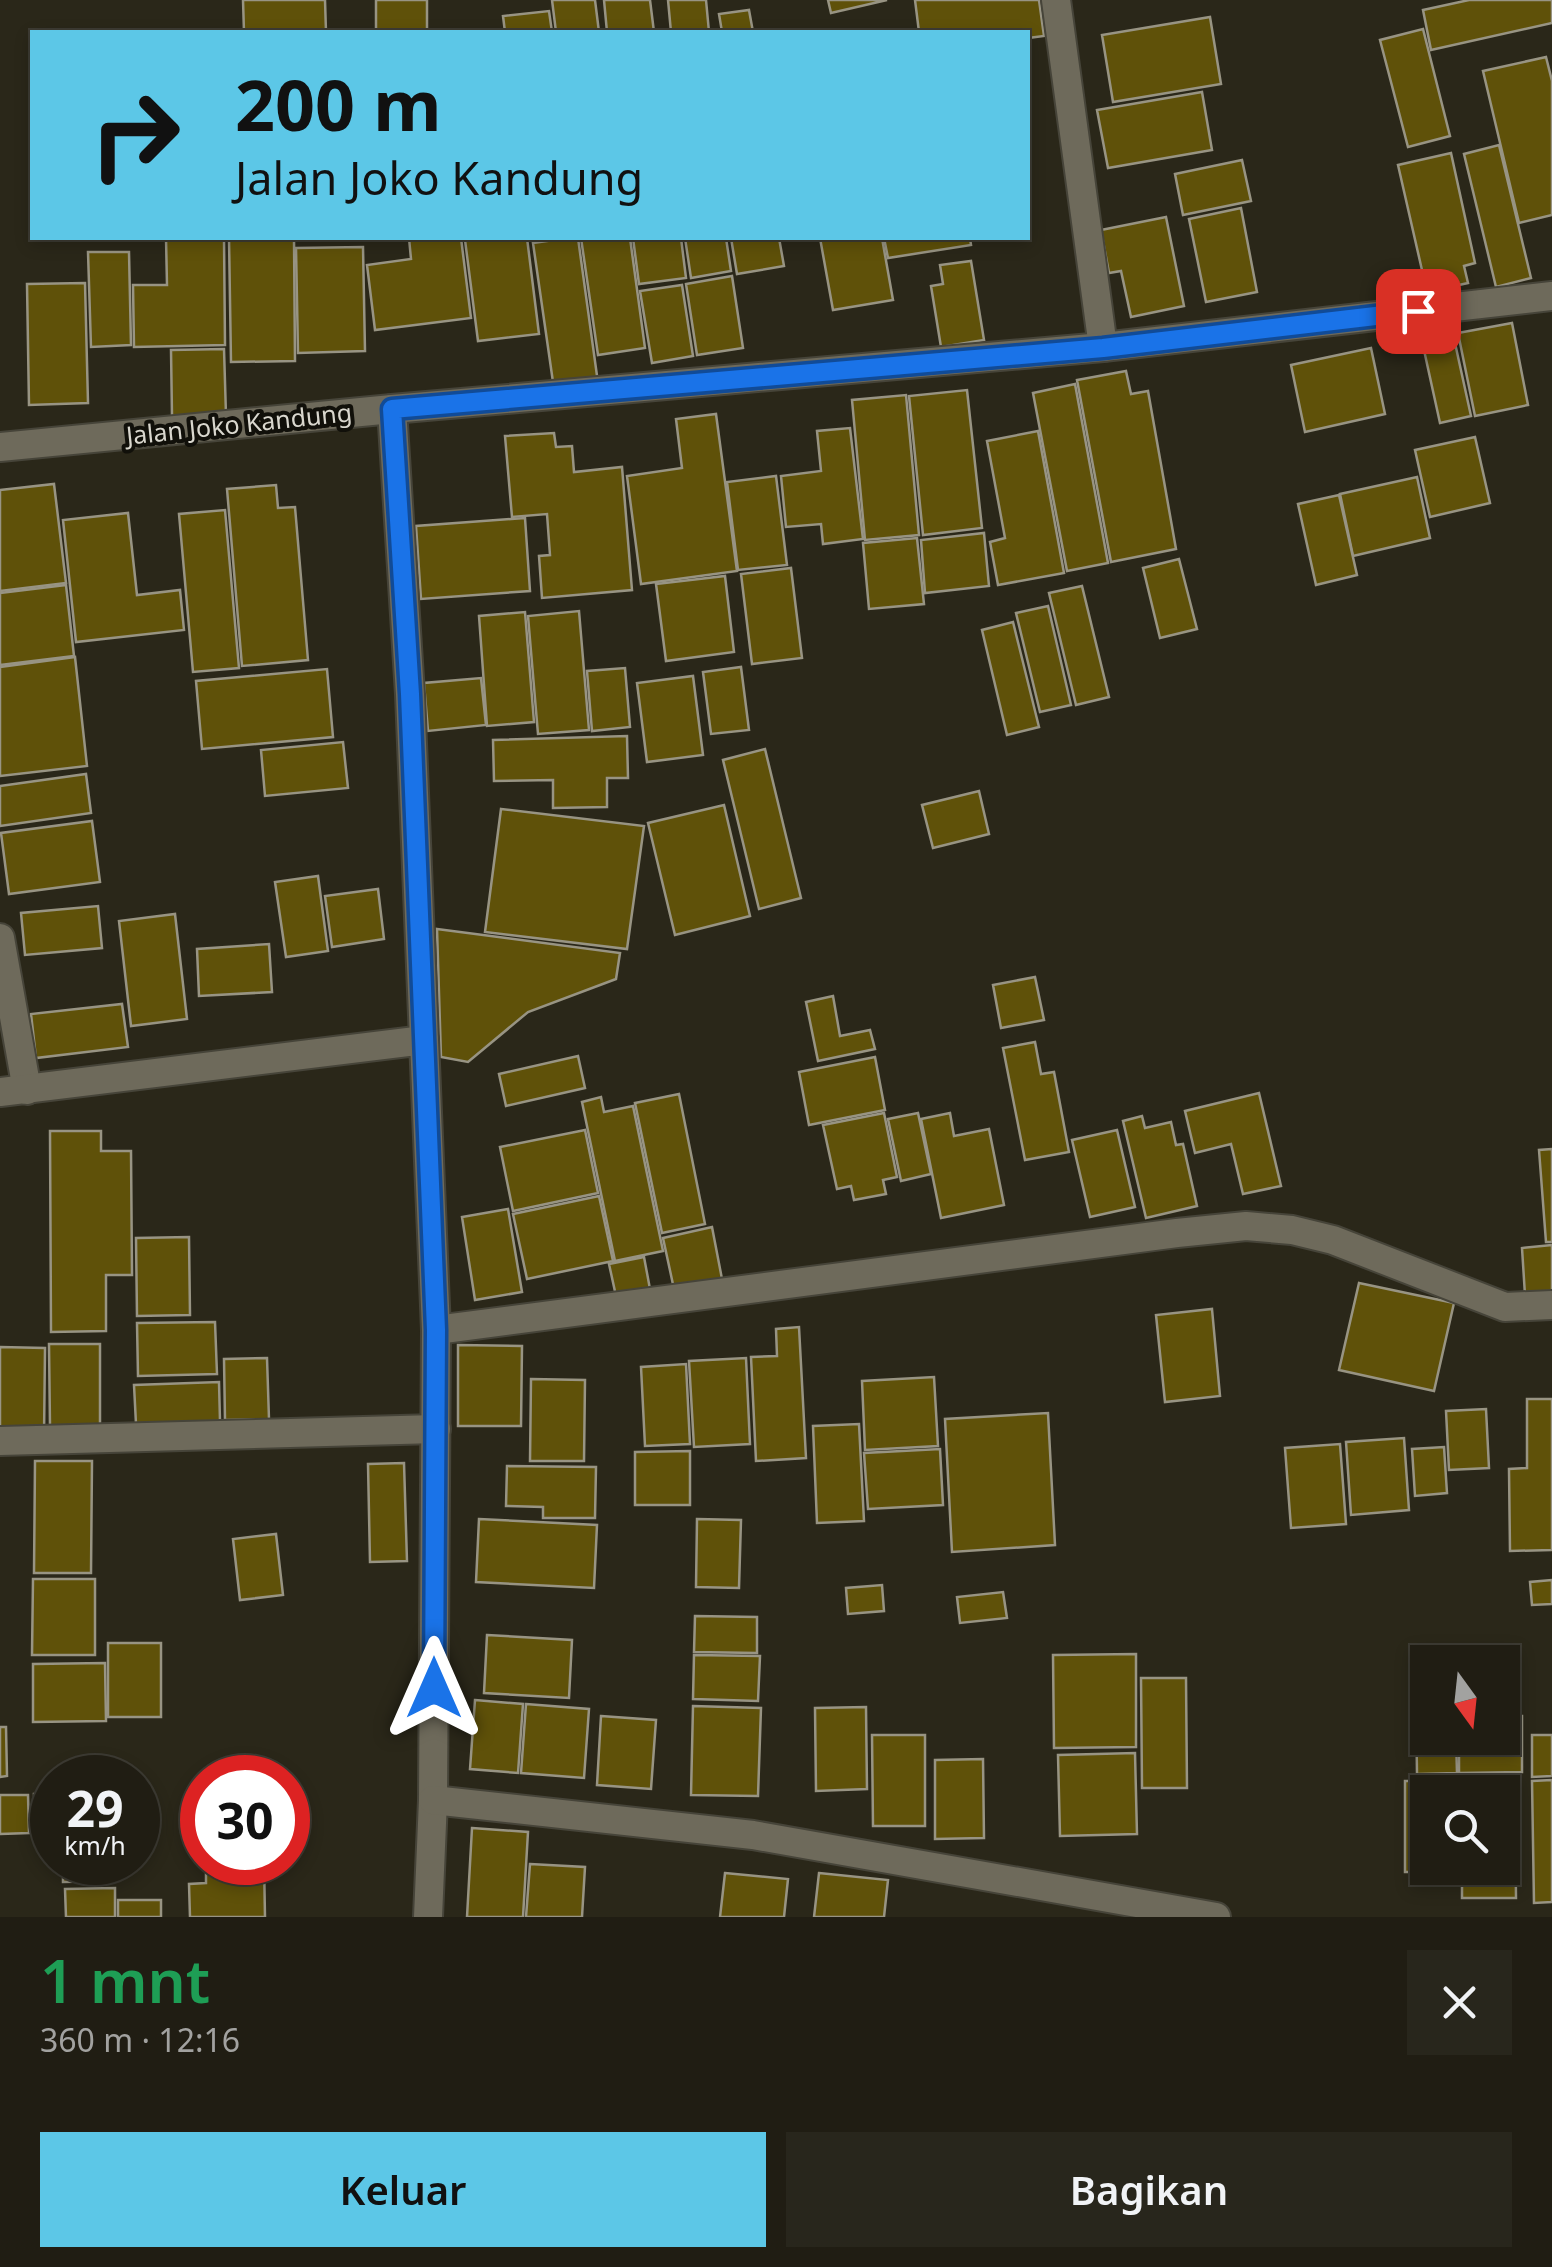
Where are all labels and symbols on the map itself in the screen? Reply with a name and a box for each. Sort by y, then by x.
pin [1376,269,1461,354]
street label: Jalan Joko Kandung [122,394,353,452]
position arrow [382,1636,486,1740]
north arrow [1410,1645,1520,1755]
speed limit sign: 30 [180,1755,310,1885]

